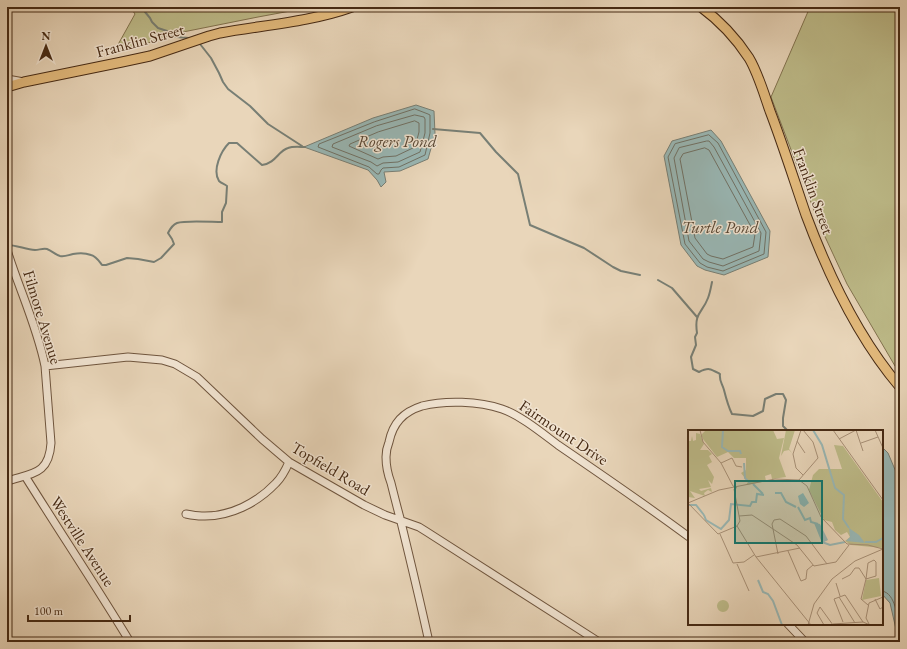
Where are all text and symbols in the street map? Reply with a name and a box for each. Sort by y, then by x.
street label: Franklin Street [94,19,187,62]
north arrow [26,26,66,66]
text: N [42,29,51,43]
water label: Rogers Pond [357,130,437,152]
street label: Franklin Street [788,145,839,237]
water label: Turtle Pond [681,216,759,238]
street label: Filmore Avenue [18,268,67,367]
street label: Fairmount Drive [515,395,612,470]
inset map [688,430,883,625]
street label: Topfield Road [287,437,375,501]
street label: Westville Avenue [46,492,120,590]
scale bar [28,597,130,623]
text: 100 m [34,603,64,619]

